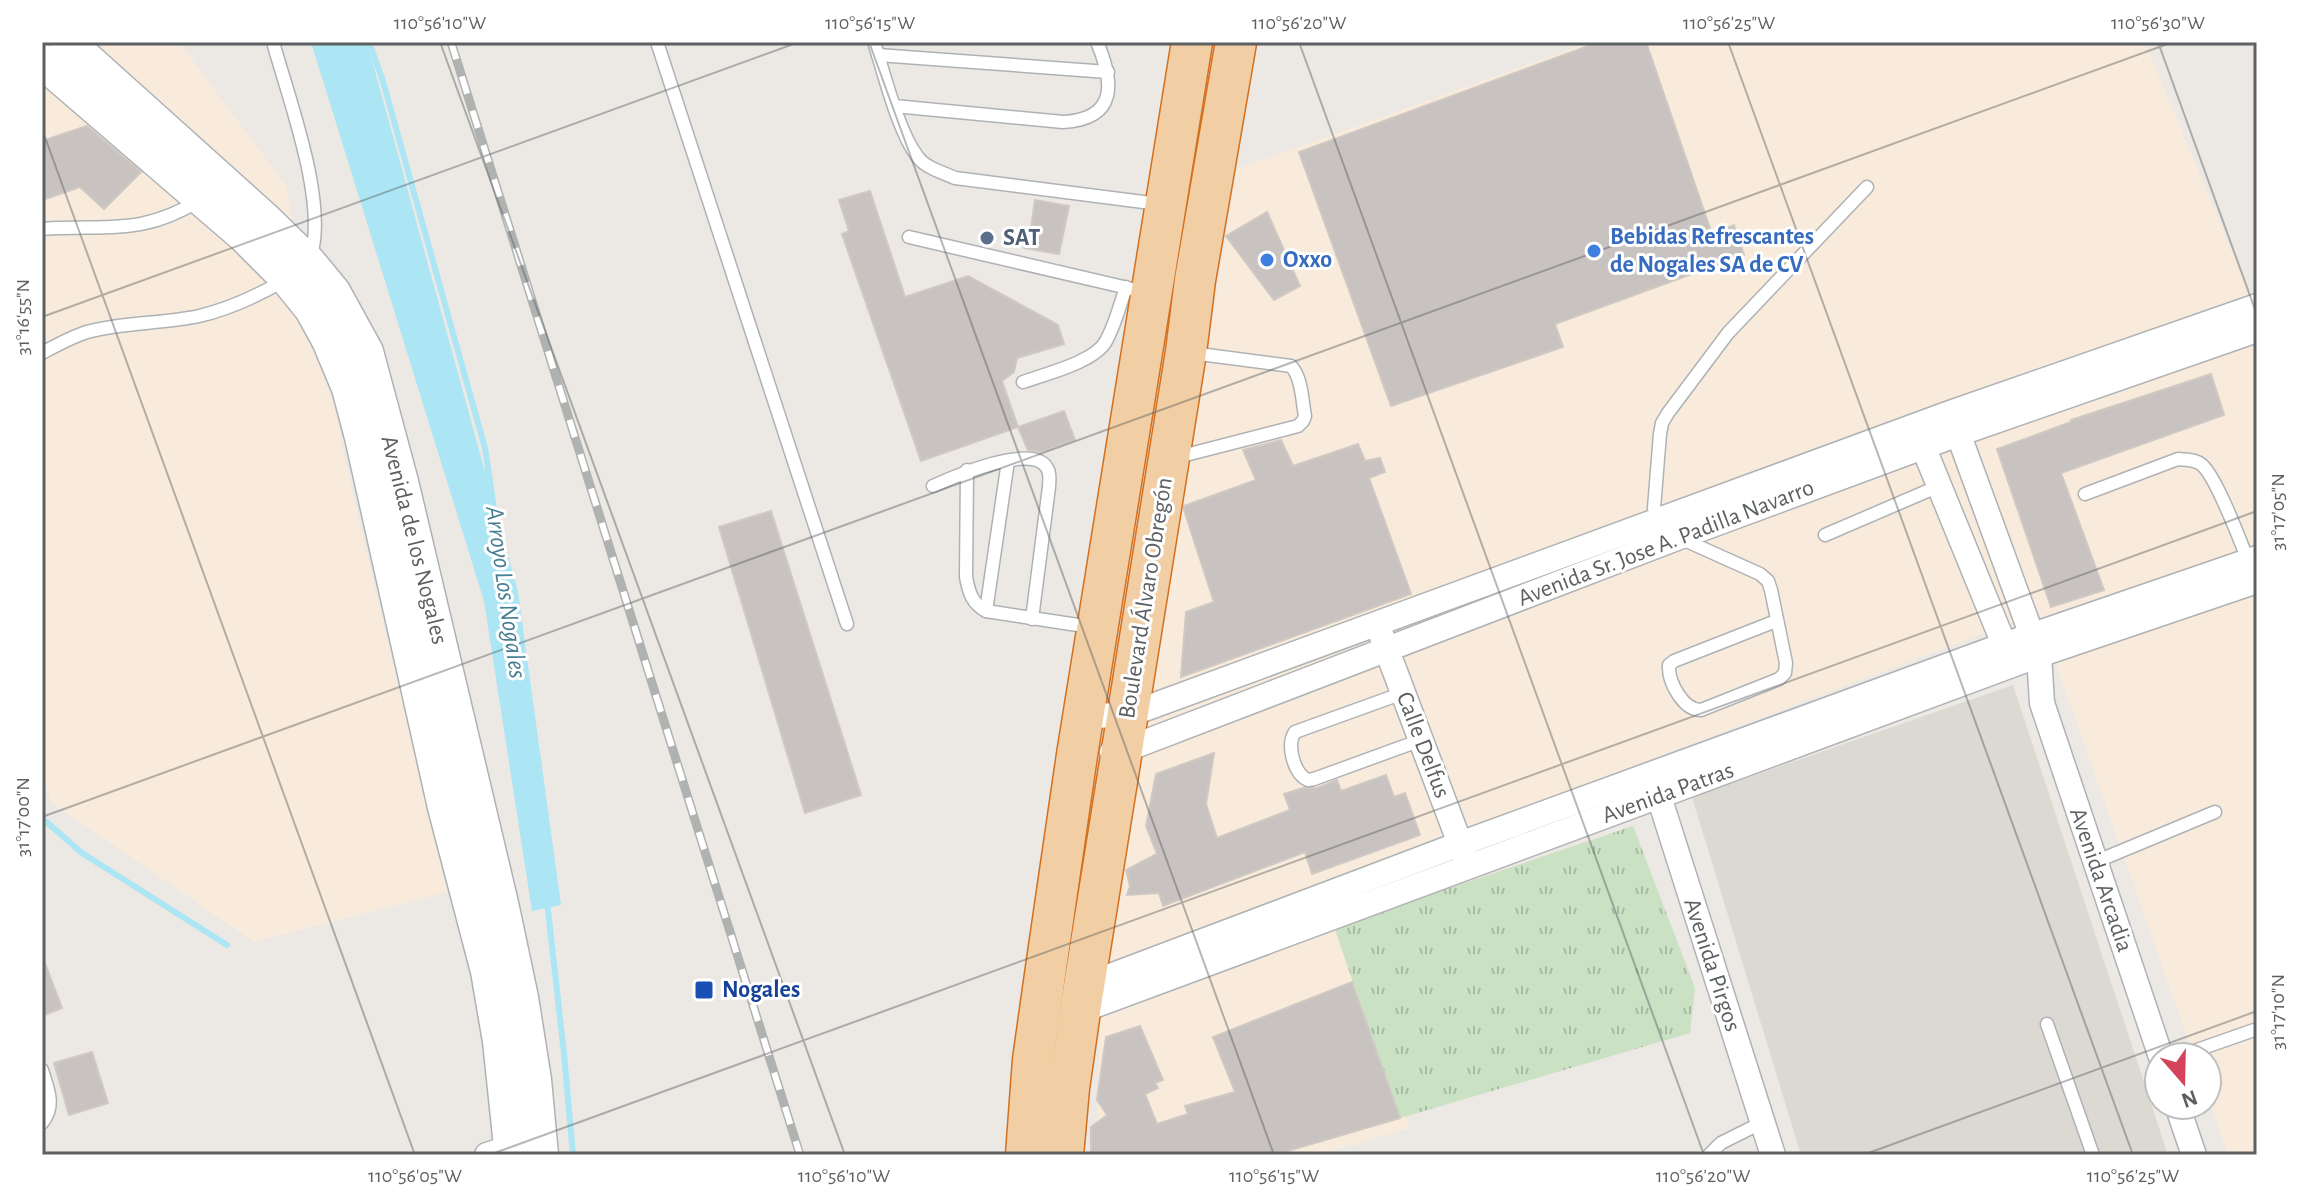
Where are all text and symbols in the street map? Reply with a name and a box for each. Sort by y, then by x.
text: 110°56'10"W [394,13,486,33]
text: 110°56'15"W [825,13,915,33]
text: 110°56'20"W [1252,13,1346,33]
text: 110°56'25"W [1683,13,1775,33]
text: 110°56'30"W [2111,13,2205,33]
place label: Bebidas Refrescantes de Nogales SA de CV [1610,225,1814,277]
place label: SAT [1003,226,1040,250]
marker: SAT [978,229,996,247]
marker: Bebidas Refrescantes de Nogales SA de CV [1585,242,1603,260]
place label: Oxxo [1283,248,1332,272]
marker: Oxxo [1258,251,1276,269]
text: 31°16'55"N [13,279,33,355]
street label: Avenida de los Nogales [376,433,452,647]
text: 31°17'05"N [2268,473,2288,551]
street label: Boulevard Álvaro Obregón [1113,475,1177,720]
street label: Avenida Sr. Jose A. Padilla Navarro [1515,475,1817,611]
water label: Arroyo Los Nogales [481,503,531,680]
street label: Calle Delfus [1392,689,1454,801]
street label: Avenida Patras [1599,758,1737,828]
text: 31°17'00"N [13,777,33,857]
street label: Avenida Arcadia [2065,805,2137,955]
street label: Avenida Pirgos [1679,895,1745,1035]
text: 31°17'10"N [2268,974,2288,1050]
place label: Nogales [722,978,800,1002]
marker: Nogales [693,979,715,1001]
north arrow [2143,1041,2223,1121]
text: N [2179,1086,2200,1112]
text: 110°56'05"W [368,1166,462,1186]
text: 110°56'10"W [798,1166,890,1186]
text: 110°56'15"W [1229,1166,1319,1186]
text: 110°56'20"W [1656,1166,1750,1186]
text: 110°56'25"W [2087,1166,2179,1186]

